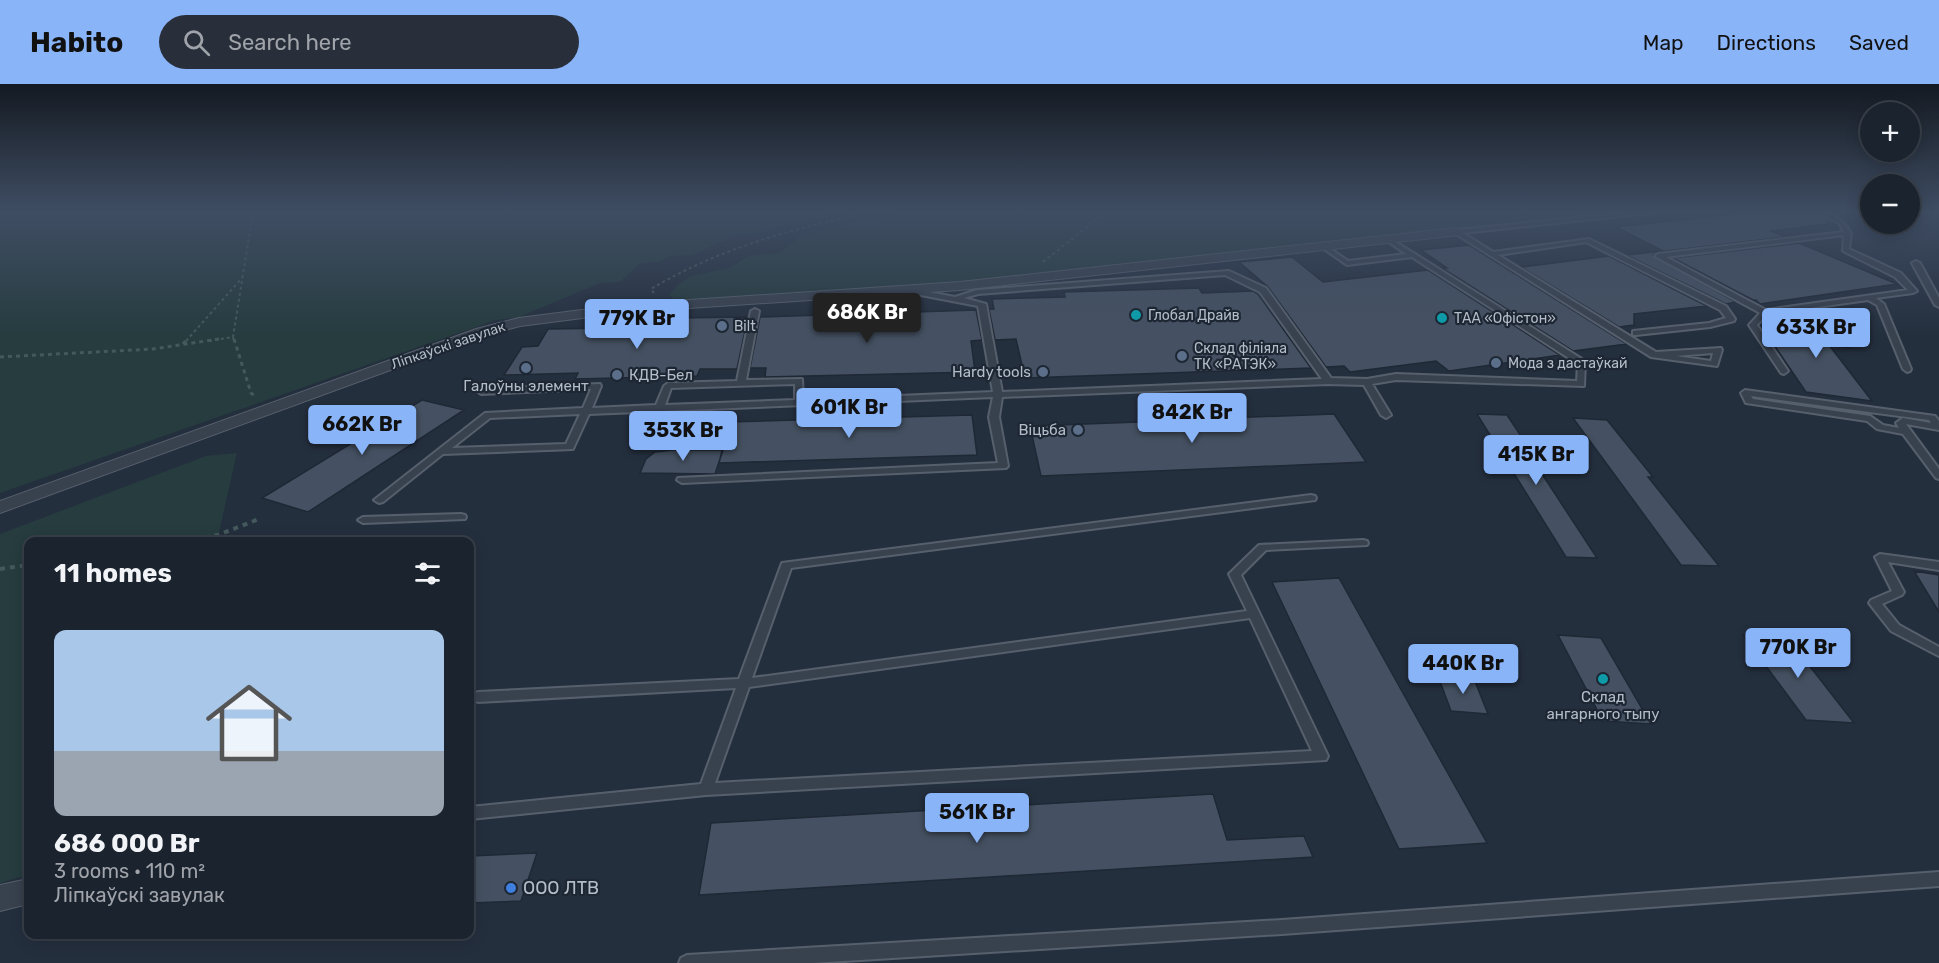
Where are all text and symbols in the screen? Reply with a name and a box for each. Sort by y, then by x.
search box [159,15,579,69]
text: Habito [30,26,123,59]
icon: search [180,26,213,59]
text: Search here [228,29,352,56]
text: Map [1643,30,1684,55]
text: Directions [1717,30,1816,55]
text: Saved [1849,30,1909,55]
map controls [1860,102,1920,234]
button: + [1860,102,1920,162]
button: − [1860,174,1920,234]
pin: 686K Br [812,293,922,344]
pin: 779K Br [582,299,692,350]
text: 686K Br [827,300,907,324]
text: 779K Br [599,306,675,330]
place label: Глобал Драйв [1148,307,1240,324]
marker: Глобал Драйв [1129,308,1143,322]
pin: 633K Br [1761,308,1871,359]
place label: ТАА «Офістон» [1454,310,1556,327]
marker: ТАА «Офістон» [1435,311,1449,325]
text: 633K Br [1776,315,1856,339]
street label: Ліпкаўскі завулак [389,318,508,373]
place label: Bilt [734,318,756,335]
marker: Bilt [715,319,729,333]
place label: Склад філіяла ТК «РАТЭК» [1194,340,1287,373]
marker: Склад філіяла ТК «РАТЭК» [1175,349,1189,363]
place label: Мода з дастаўкай [1508,355,1628,372]
marker: Мода з дастаўкай [1489,356,1503,370]
marker: Галоўны элемент [519,361,533,375]
place label: Hardy tools [952,363,1031,381]
marker: Hardy tools [1036,365,1050,379]
place label: КДВ-Бел [629,366,693,384]
marker: КДВ-Бел [610,368,624,382]
place label: Галоўны элемент [463,377,589,395]
pin: 601K Br [794,388,904,439]
pin: 842K Br [1137,393,1247,444]
text: 601K Br [810,395,888,419]
text: 842K Br [1152,400,1232,424]
pin: 662K Br [307,405,417,456]
pin: 353K Br [628,411,738,462]
text: 662K Br [322,412,402,436]
text: 353K Br [643,418,723,442]
place label: Віцьба [1019,421,1066,439]
marker: Віцьба [1071,423,1085,437]
pin: 415K Br [1481,435,1591,486]
text: 415K Br [1498,442,1574,466]
icon: filters [411,557,444,590]
text: 11 homes [54,558,172,589]
pin: 770K Br [1743,628,1853,679]
text: 770K Br [1759,635,1837,659]
pin: 440K Br [1408,644,1518,695]
text: 440K Br [1422,651,1504,675]
icon: home [195,669,303,777]
marker: Склад ангарного тыпу [1596,672,1610,686]
place label: Склад ангарного тыпу [1547,688,1659,723]
pin: 561K Br [922,793,1032,844]
text: 561K Br [939,800,1015,824]
text: 686 000 Br [54,828,200,859]
text: 3 rooms · 110 m² [54,859,205,883]
place label: ООО ЛТВ [523,877,599,899]
marker: ООО ЛТВ [504,881,518,895]
text: Ліпкаўскі завулак [54,883,225,907]

